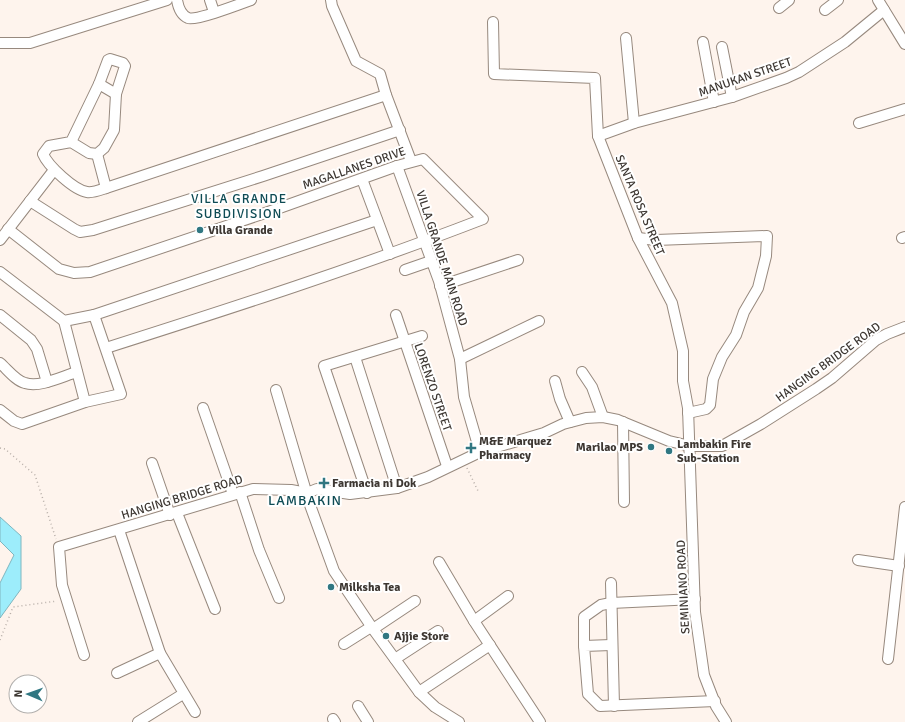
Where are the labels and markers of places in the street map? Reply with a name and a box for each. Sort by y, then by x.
place label: Villa Grande [208,223,273,238]
marker: Villa Grande [195,225,205,235]
place label: M&E Marquez Pharmacy [479,434,552,463]
place label: Lambakin Fire Sub-Station [677,437,751,466]
place label: Marilao MPS [576,440,643,455]
marker: Marilao MPS [646,442,656,452]
marker: M&E Marquez Pharmacy [466,443,476,453]
marker: Lambakin Fire Sub-Station [664,446,674,456]
place label: Farmacia ni Dok [332,476,417,491]
marker: Farmacia ni Dok [319,478,329,488]
place label: Milksha Tea [339,580,400,595]
marker: Milksha Tea [326,582,336,592]
place label: Ajjie Store [394,629,449,644]
marker: Ajjie Store [381,631,391,641]

